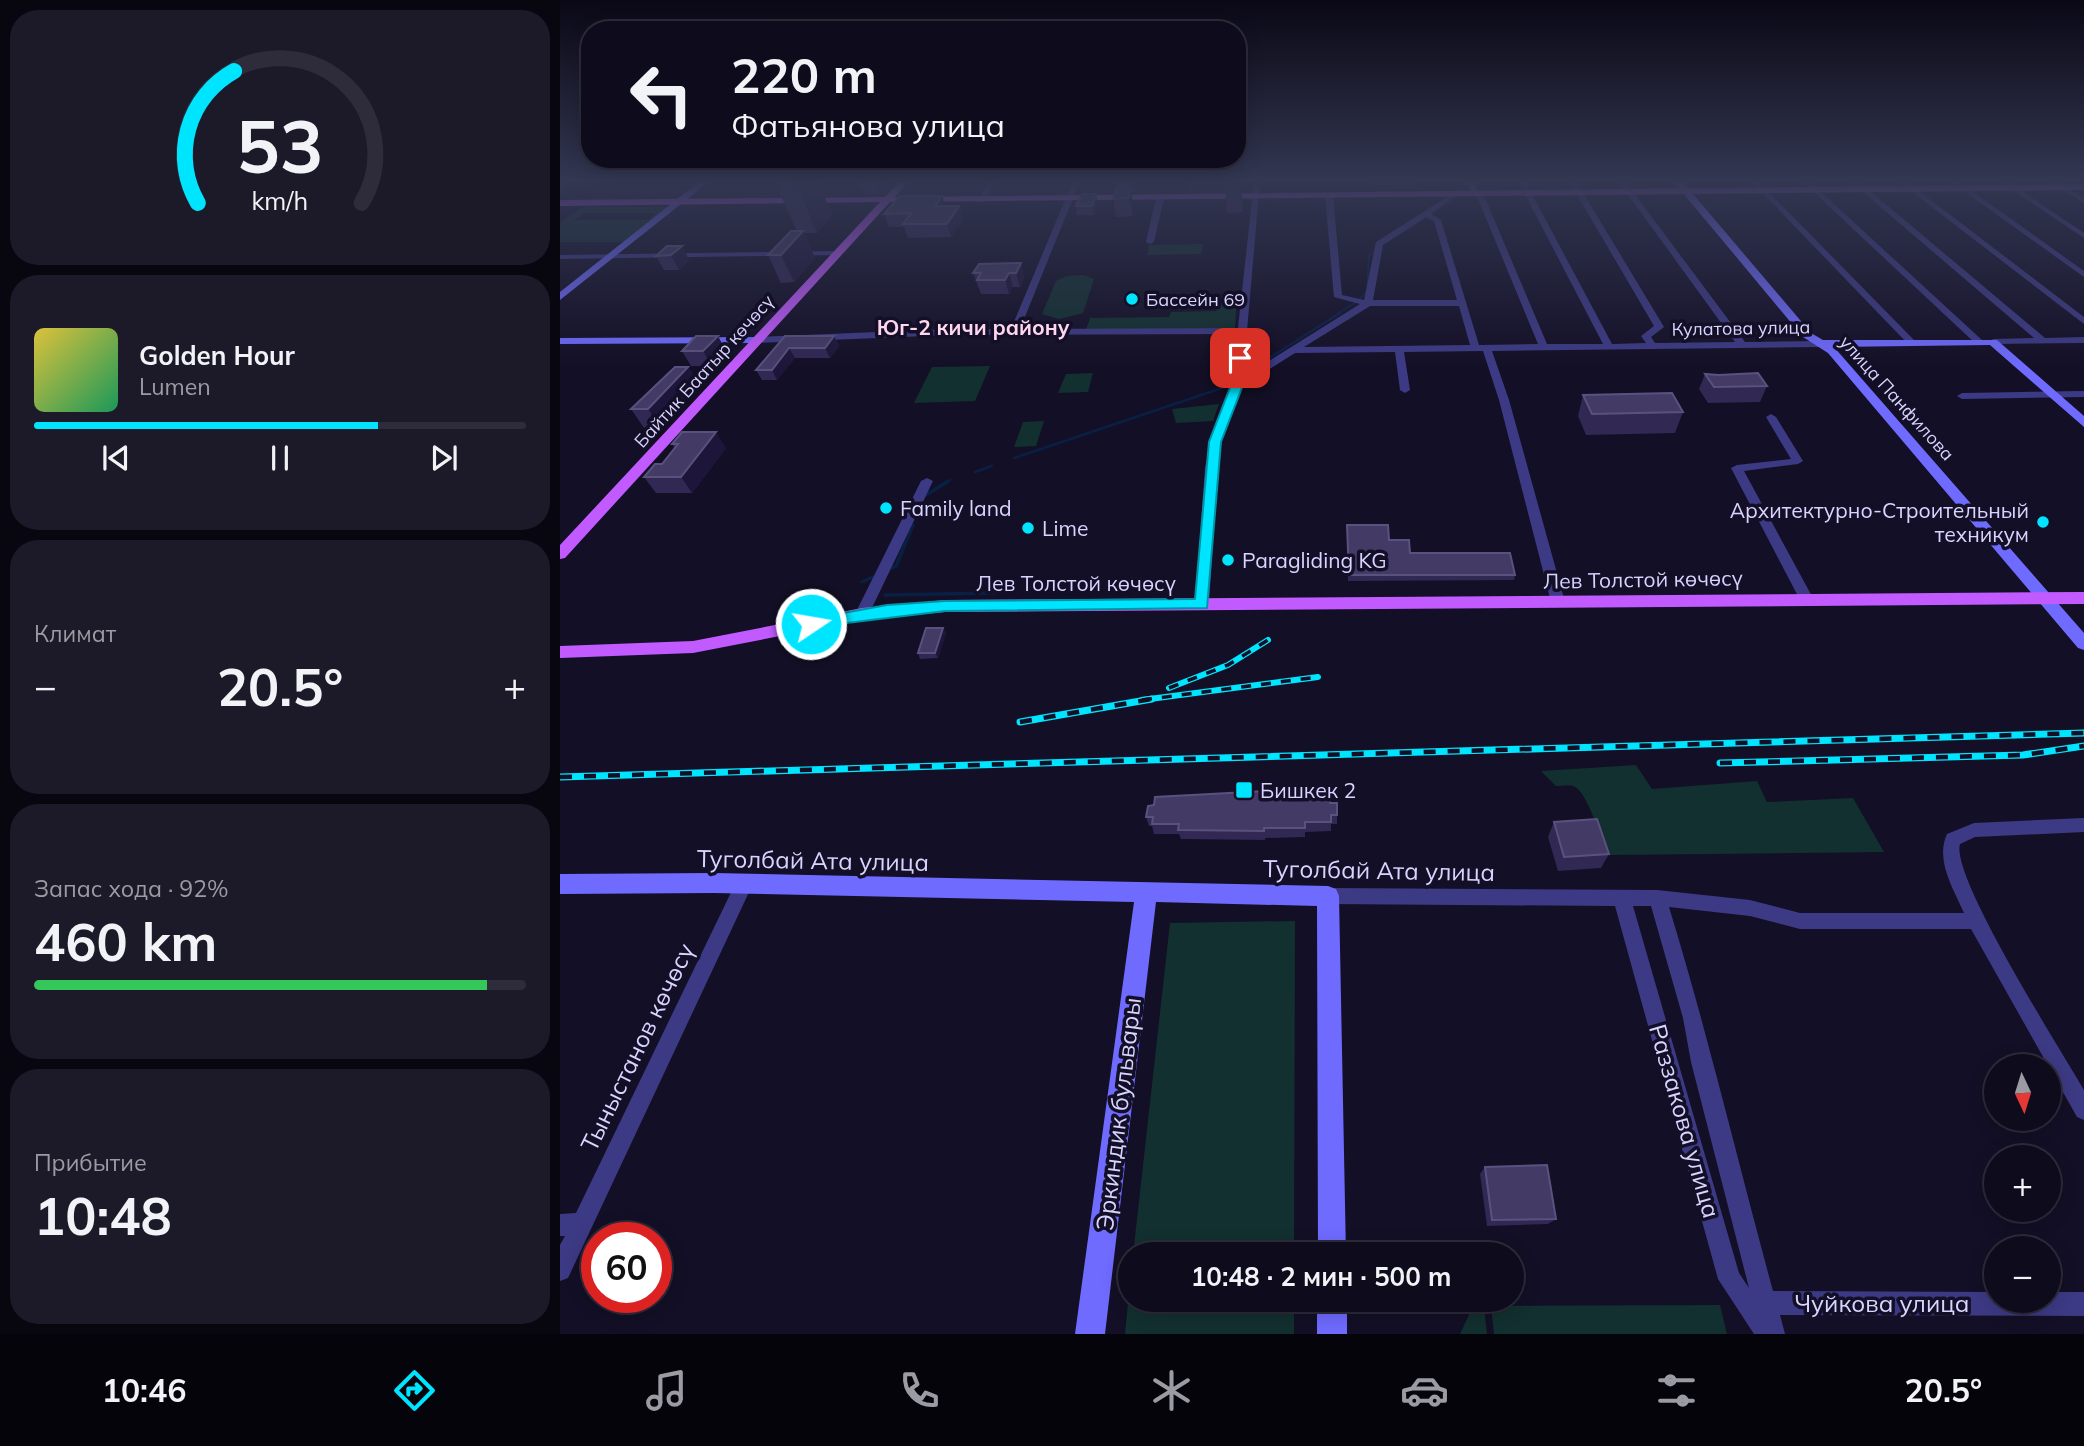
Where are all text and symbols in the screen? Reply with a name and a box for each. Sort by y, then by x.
text: 220 m [731,44,877,105]
icon: left [616,49,707,140]
text: 53 [236,101,324,192]
text: Фатьянова улица [731,105,1005,145]
text: km/h [252,185,308,216]
place label: Бассейн 69 [1146,288,1245,311]
street label: Байтик Баатыр көчөсү [629,289,779,452]
marker: Бассейн 69 [1124,291,1140,307]
district label: Юг-2 кичи району [877,314,1070,340]
street label: Кулатова улица [1671,315,1811,341]
pin [1210,328,1270,388]
street label: улица Панфилова [1835,331,1959,465]
text: Golden Hour [139,339,295,372]
icon: arrive [1221,339,1259,377]
text: Lumen [139,372,211,401]
icon: previous [97,439,135,477]
icon: pause [261,439,299,477]
icon: next [425,439,463,477]
place label: Family land [900,495,1012,521]
place label: Архитектурно-Строительный техникум [1730,497,2029,547]
marker: Family land [878,500,894,516]
marker: Архитектурно-Строительный техникум [2035,514,2051,530]
place label: Lime [1042,515,1088,541]
marker: Lime [1020,520,1036,536]
place label: Paragliding KG [1242,547,1387,573]
marker: Paragliding KG [1220,552,1236,568]
street label: Лев Толстой көчөсү [1543,564,1743,594]
street label: Лев Толстой көчөсү [976,570,1176,596]
position arrow [774,587,848,661]
text: Климат [34,619,116,648]
text: 20.5° [217,654,343,719]
text: − [34,662,57,710]
text: + [503,662,526,710]
place label: Бишкек 2 [1260,777,1356,803]
marker: Бишкек 2 [1234,780,1254,800]
street label: Туголбай Ата улица [697,843,929,877]
street label: Туголбай Ата улица [1263,853,1495,887]
text: Запас хода · 92% [34,874,229,903]
text: 460 km [34,909,217,974]
street label: Тыныстанов көчөсү [574,938,700,1156]
street label: Эркиндик бульвары [1089,996,1147,1232]
street label: Раззакова улица [1643,1021,1727,1221]
north arrow [1984,1054,2062,1130]
map controls [1984,1054,2061,1313]
button: + [1984,1145,2061,1222]
text: Прибытие [34,1148,147,1177]
text: 10:48 [34,1183,172,1248]
speed limit sign: 60 [581,1222,672,1313]
button: − [1984,1236,2061,1313]
text: 10:48 · 2 мин · 500 m [1191,1260,1451,1293]
street label: Чуйкова улица [1795,1288,1969,1318]
icon: directions [390,1366,439,1415]
icon: music [642,1366,691,1415]
icon: phone [895,1366,944,1415]
icon: climate [1147,1366,1196,1415]
icon: car [1400,1366,1449,1415]
icon: filters [1652,1366,1701,1415]
text: 10:46 [102,1370,186,1410]
text: 20.5° [1905,1370,1982,1410]

